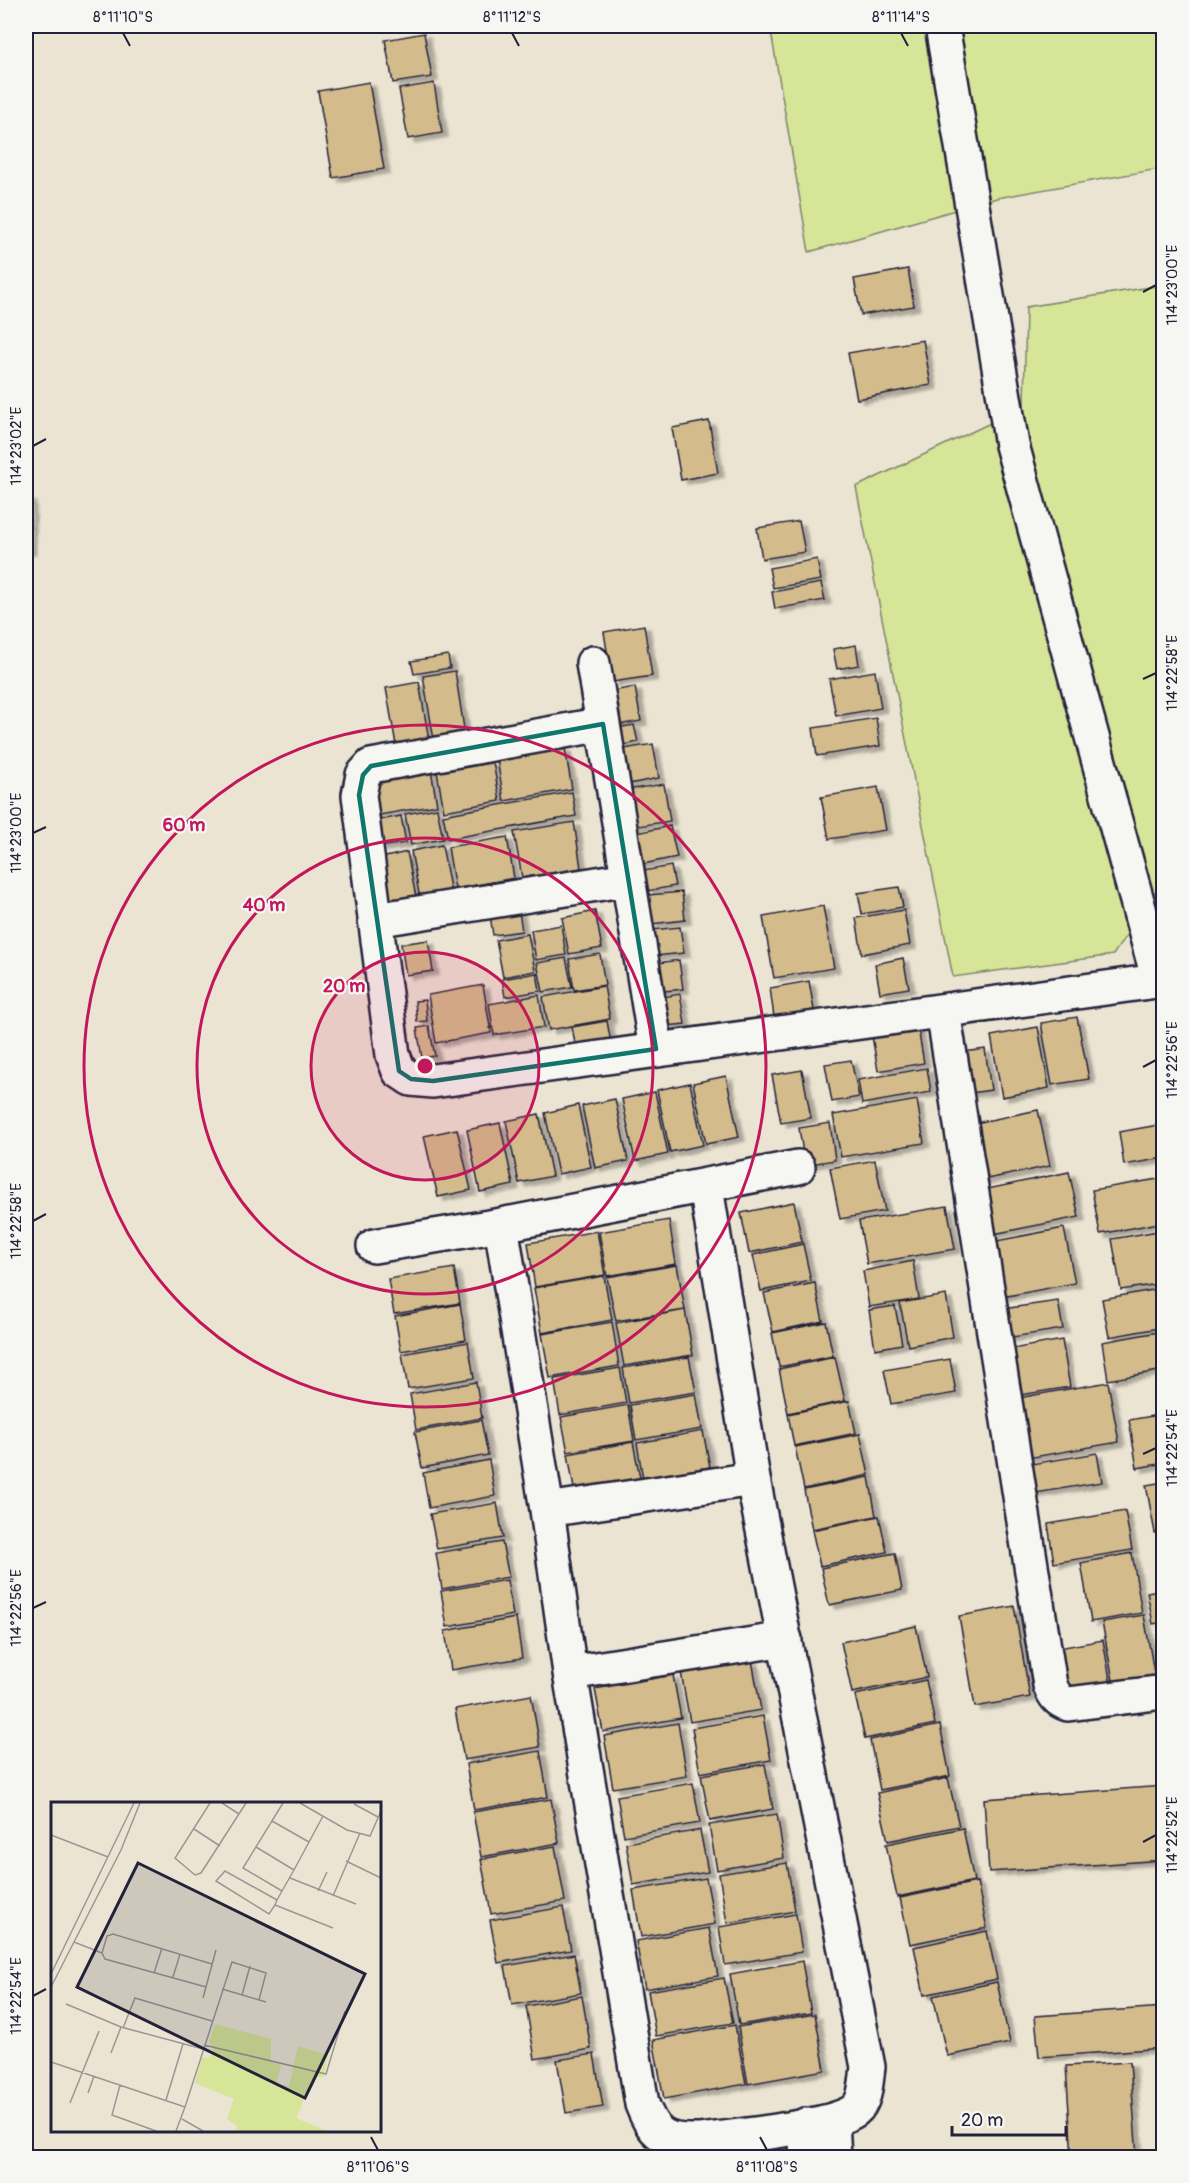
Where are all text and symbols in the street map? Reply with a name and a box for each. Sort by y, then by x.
text: 8°11'10"S [93,8,153,27]
text: 8°11'12"S [483,8,541,27]
text: 8°11'14"S [872,8,930,27]
text: 114°23'00"E [1163,244,1182,325]
text: 114°23'02"E [7,406,26,485]
text: 114°22'58"E [1163,635,1182,711]
text: 114°23'00"E [7,792,26,873]
text: 60 m [163,814,205,837]
text: 40 m [243,894,285,917]
text: 20 m [323,975,365,998]
text: 114°22'56"E [1163,1021,1182,1099]
centre of rings [415,1056,435,1076]
text: 114°22'58"E [7,1183,26,1259]
text: 114°22'54"E [1163,1409,1182,1487]
text: 114°22'56"E [7,1569,26,1647]
text: 114°22'52"E [1163,1796,1182,1874]
inset map [51,1802,381,2132]
text: 114°22'54"E [7,1957,26,2035]
scale bar [952,2099,1066,2137]
text: 20 m [961,2109,1003,2132]
text: 8°11'06"S [347,2158,409,2177]
text: 8°11'08"S [736,2158,798,2177]

